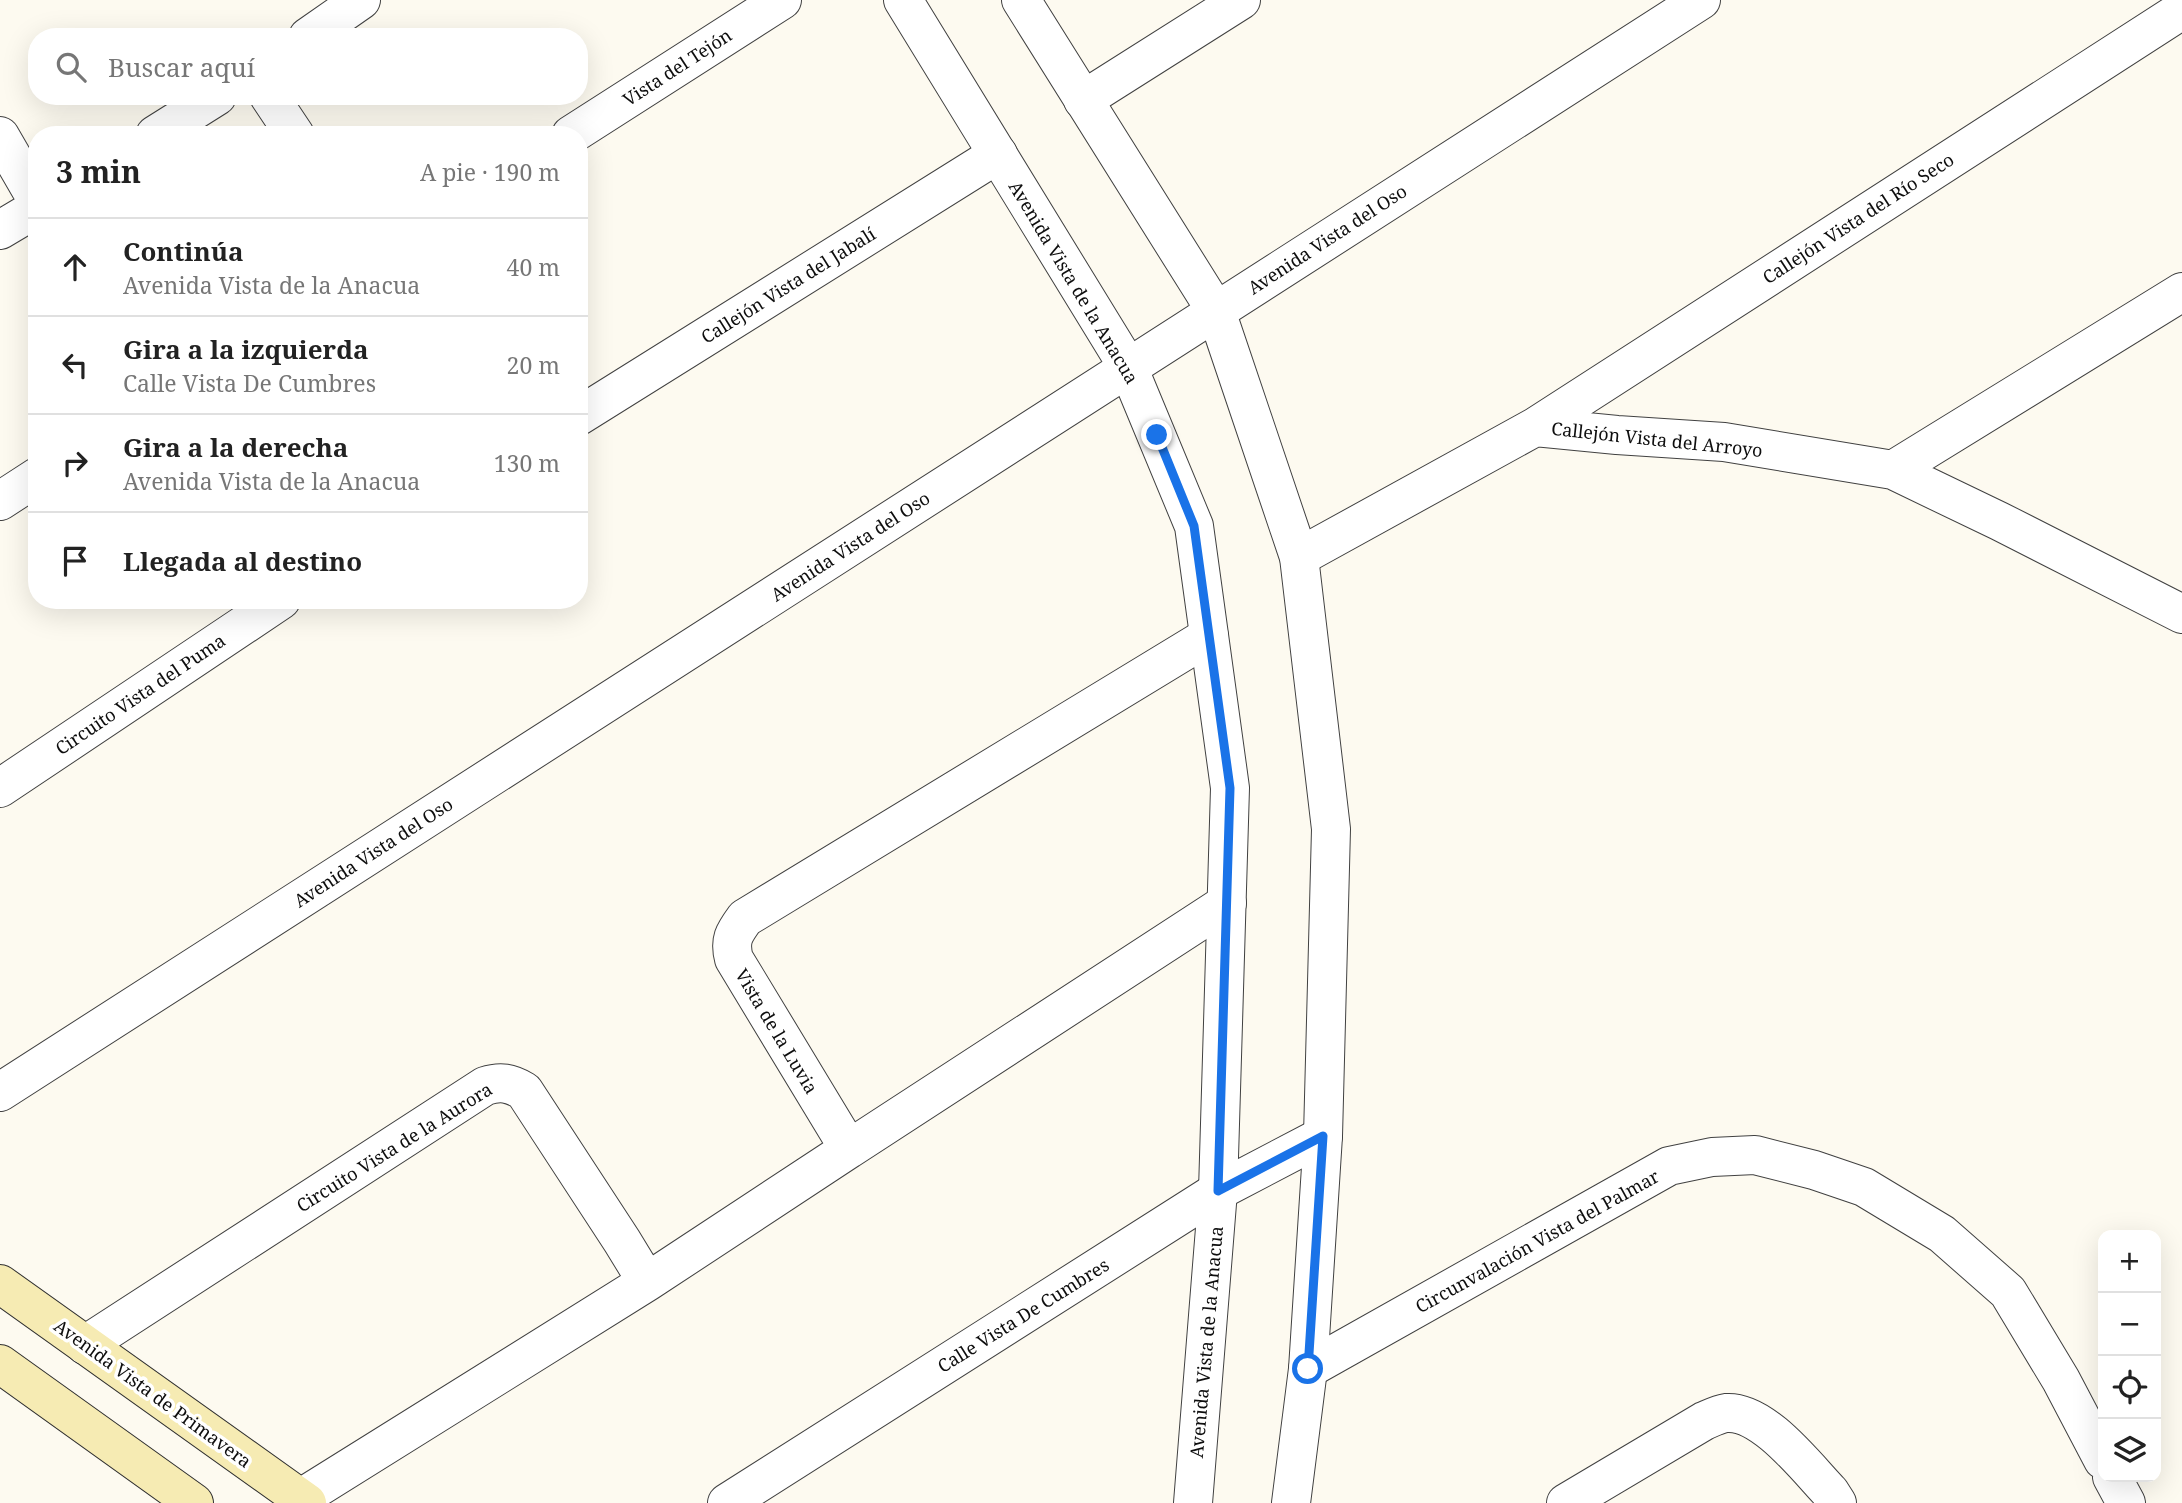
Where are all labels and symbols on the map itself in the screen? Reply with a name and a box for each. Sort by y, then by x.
street label: Vista del Tejón [618,23,736,111]
street label: Callejón Vista del Río Seco [1758,147,1958,289]
street label: Avenida Vista de la Anacua [1004,176,1144,388]
street label: Avenida Vista del Oso [1243,179,1411,299]
street label: Callejón Vista del Jabalí [696,221,880,349]
street label: Callejón Vista del Arroyo [1550,416,1764,462]
route end [1141,419,1172,450]
street label: Avenida Vista del Oso [766,486,934,606]
street label: Circuito Vista del Puma [50,628,230,760]
street label: Avenida Vista del Oso [289,792,457,912]
street label: Vista de la Luvia [730,964,824,1098]
street label: Circuito Vista de la Aurora [292,1077,496,1217]
street label: Circunvalación Vista del Palmar [1411,1164,1664,1318]
street label: Avenida Vista de la Anacua [1184,1225,1228,1459]
street label: Calle Vista De Cumbres [933,1252,1113,1378]
street label: Avenida Vista de Primavera [50,1313,256,1473]
route start [1292,1353,1323,1384]

